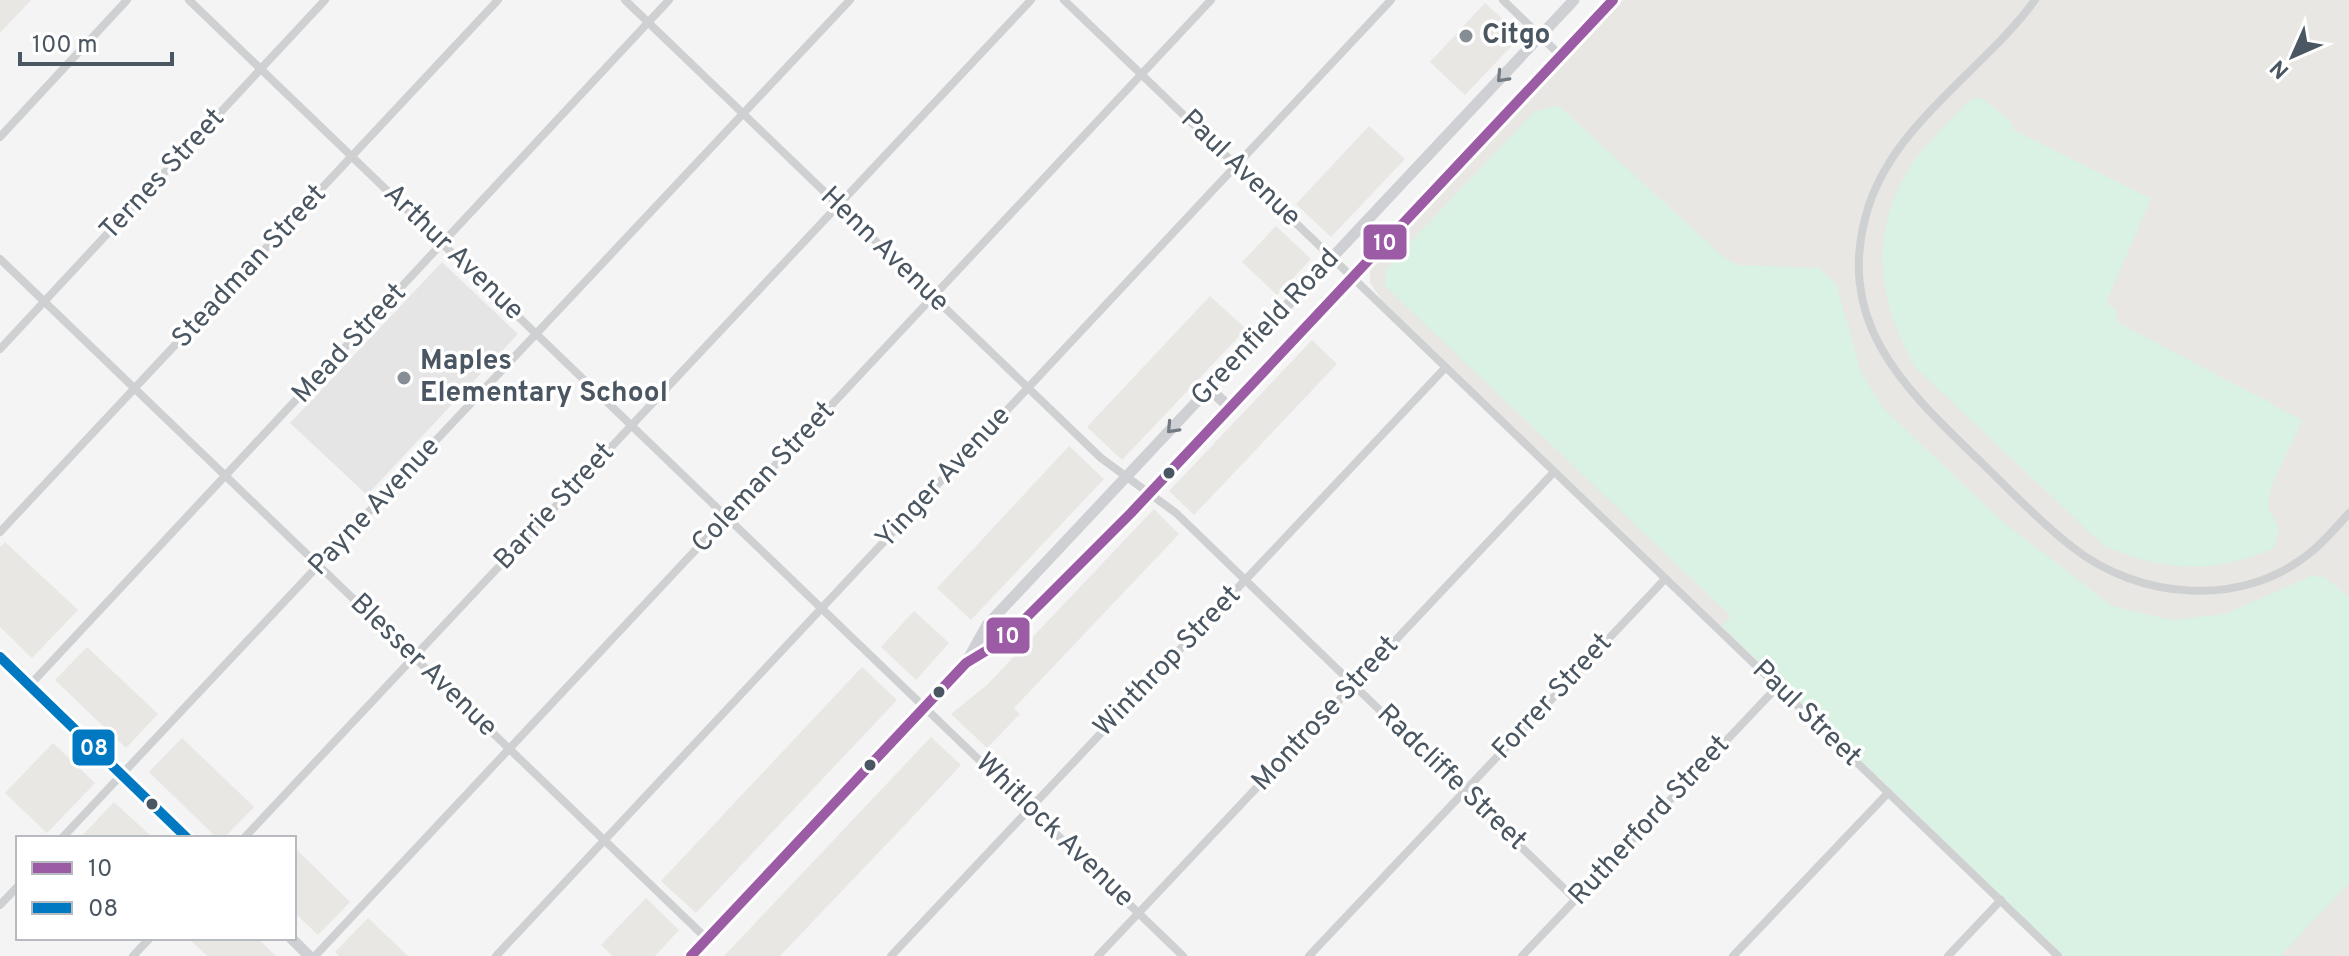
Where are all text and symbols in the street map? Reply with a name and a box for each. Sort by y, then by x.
scale bar [20,16,172,66]
north arrow [2253,16,2333,96]
place label: Citgo [1482,18,1550,54]
marker: Citgo [1457,27,1475,45]
text: 100 m [32,31,98,61]
text: N [2265,53,2296,84]
one-way arrow [1496,68,1511,82]
street label: Ternes Street [93,101,233,249]
street label: Paul Avenue [1172,103,1308,235]
street label: Arthur Avenue [375,177,531,329]
street label: Steadman Street [165,178,335,356]
street label: Henn Avenue [812,179,956,321]
line badge: 10 [1362,223,1408,261]
text: 10 [1373,231,1397,258]
street label: Greenfield Road [1184,242,1348,414]
street label: Mead Street [285,276,415,412]
place label: Maples Elementary School [420,344,668,412]
marker: Maples Elementary School [395,369,413,387]
street label: Coleman Street [684,394,844,562]
street label: Yinger Avenue [869,399,1019,557]
one-way arrow [1167,419,1181,434]
street label: Payne Avenue [301,430,449,584]
street label: Barrie Street [487,436,623,578]
unlabelled marker [1161,465,1177,481]
street label: Winthrop Street [1087,579,1249,745]
street label: Blesser Avenue [342,586,504,746]
line badge: 10 [985,616,1031,655]
text: 10 [996,624,1020,651]
street label: Forrer Street [1485,626,1621,768]
street label: Montrose Street [1245,629,1407,799]
street label: Paul Street [1744,653,1868,775]
unlabelled marker [931,684,947,700]
street label: Radcliffe Street [1368,697,1534,859]
line badge: 08 [71,728,116,767]
street label: Rutherford Street [1562,728,1738,914]
text: 08 [80,736,108,763]
street label: Whitlock Avenue [967,746,1141,916]
unlabelled marker [862,757,878,773]
unlabelled marker [144,796,160,812]
legend [16,836,296,940]
text: 10 [88,855,112,885]
text: 08 [88,895,118,925]

